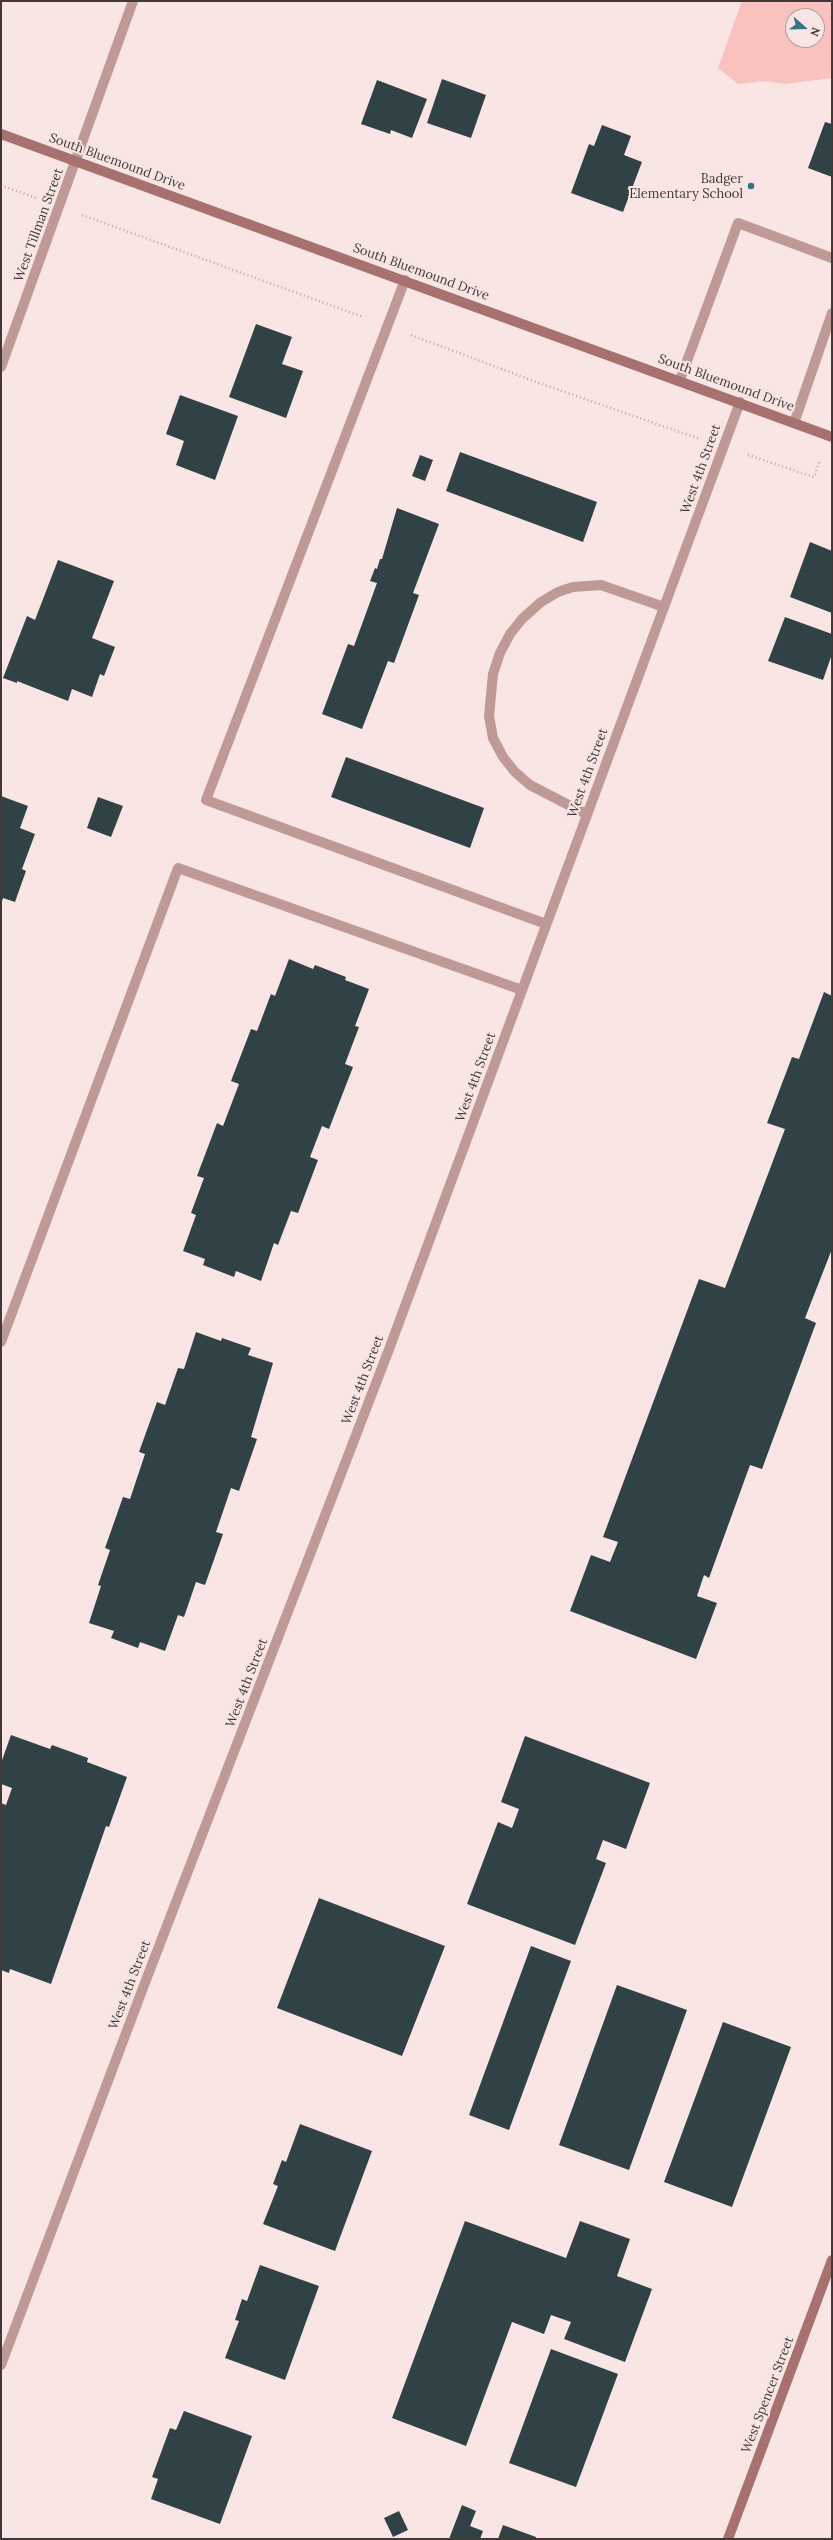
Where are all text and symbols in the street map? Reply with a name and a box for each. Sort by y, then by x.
north arrow [785,8,825,48]
text: N [807,25,823,38]
street label: South Bluemound Drive [47,130,187,194]
street label: West Tillman Street [11,166,67,284]
place label: Badger Elementary School [629,171,743,202]
marker: Badger Elementary School [746,181,756,191]
street label: South Bluemound Drive [351,240,491,304]
street label: South Bluemound Drive [656,351,796,415]
street label: West 4th Street [678,422,724,516]
street label: West 4th Street [565,726,611,820]
street label: West 4th Street [453,1030,499,1124]
street label: West 4th Street [339,1333,387,1427]
street label: West 4th Street [223,1636,271,1730]
street label: West 4th Street [106,1938,154,2032]
street label: West Spencer Street [739,2334,797,2456]

